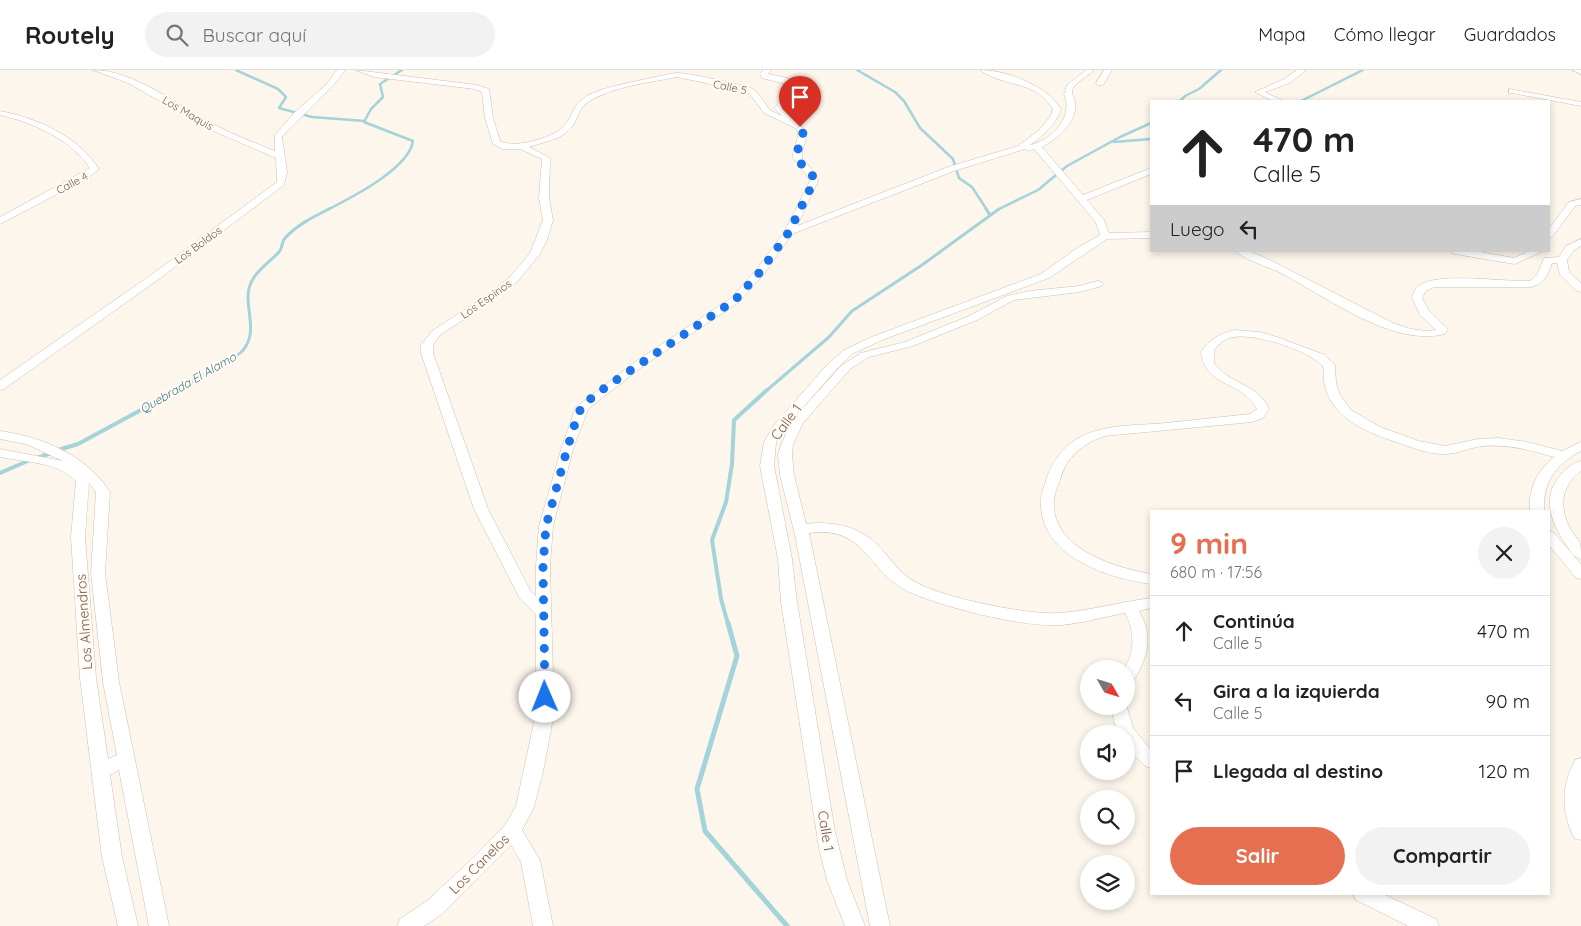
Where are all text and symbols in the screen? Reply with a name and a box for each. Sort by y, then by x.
search box [145,12,495,57]
text: Routely [25,20,115,50]
icon: search [163,21,191,49]
text: Buscar aquí [203,23,306,47]
text: Mapa [1258,23,1306,46]
text: Cómo llegar [1334,23,1436,46]
text: Guardados [1464,23,1556,46]
pin [779,76,821,127]
street label: Calle 5 [712,77,748,97]
icon: arrive [786,83,814,111]
street label: Los Maquis [160,93,216,133]
text: 470 m [1253,117,1355,161]
icon: ahead [1170,120,1235,185]
text: Calle 5 [1253,160,1321,188]
street label: Calle 4 [54,169,90,197]
icon: left [1235,215,1263,243]
text: Luego [1170,217,1225,241]
street label: Los Boldos [171,223,225,267]
street label: Los Espinos [458,276,514,322]
water label: Quebrada El Alamo [137,349,239,416]
street label: Calle 1 [767,400,805,444]
text: 9 min [1170,524,1248,562]
button: close [1478,527,1530,579]
text: 680 m · 17:56 [1170,562,1262,582]
street label: Los Almendros [72,574,96,670]
text: Continúa [1213,609,1295,633]
icon: ahead [1170,617,1198,645]
text: 470 m [1477,619,1530,643]
text: Calle 5 [1213,633,1262,653]
north arrow [1080,660,1135,715]
map controls [1080,660,1135,910]
position arrow [518,670,570,722]
text: Gira a la izquierda [1213,679,1380,703]
icon: left [1170,687,1198,715]
text: 90 m [1486,689,1530,713]
text: Calle 5 [1213,703,1262,723]
button: sound [1080,725,1135,780]
icon: arrive [1170,757,1198,785]
text: Llegada al destino [1213,759,1383,783]
text: 120 m [1479,759,1530,783]
button: search [1080,790,1135,845]
street label: Calle 1 [814,809,838,853]
button: Salir [1170,827,1345,885]
button: Compartir [1355,827,1530,885]
street label: Los Canelos [445,830,513,898]
button: layers [1080,855,1135,910]

